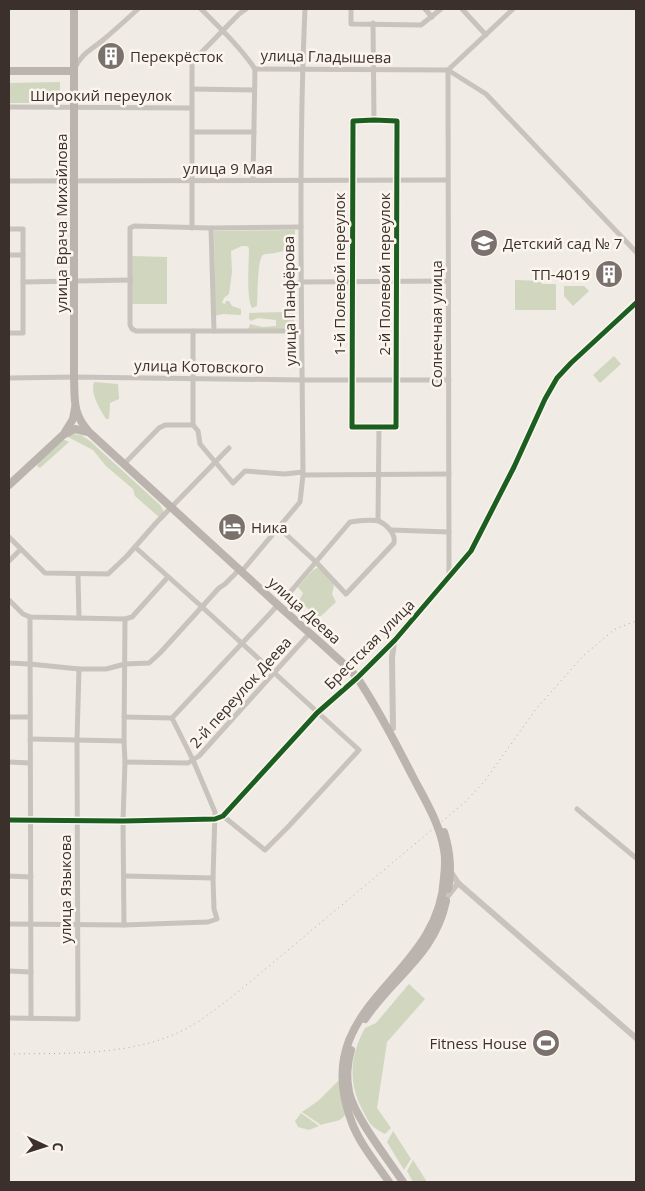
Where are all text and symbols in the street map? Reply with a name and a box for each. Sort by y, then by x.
building icon: Перекрёсток [96,41,126,71]
street label: улица Гладышева [260,45,392,67]
place label: Перекрёсток [130,46,224,66]
street label: Широкий переулок [30,85,172,105]
street label: улица Врача Михайлова [51,133,71,313]
street label: улица 9 Мая [183,158,273,178]
street label: 1-й Полевой переулок [329,192,349,356]
street label: 2-й Полевой переулок [374,192,394,356]
school or university icon: Детский сад № 7 [469,228,499,258]
place label: Детский сад № 7 [503,233,622,253]
street label: улица Панфёрова [278,236,300,366]
building icon: ТП-4019 [594,259,624,289]
street label: Солнечная улица [426,260,446,388]
place label: ТП-4019 [532,264,590,284]
street label: улица Котовского [134,355,264,377]
hotel icon: Ника [217,512,247,542]
place label: Ника [251,517,288,537]
street label: улица Деева [264,572,346,648]
street label: Брестская улица [320,595,418,693]
street label: 2-й переулок Деева [185,632,295,752]
street label: улица Языкова [55,834,75,944]
sports icon: Fitness House [531,1028,561,1058]
place label: Fitness House [429,1033,527,1053]
north arrow [20,1121,70,1171]
text: С [49,1142,68,1152]

